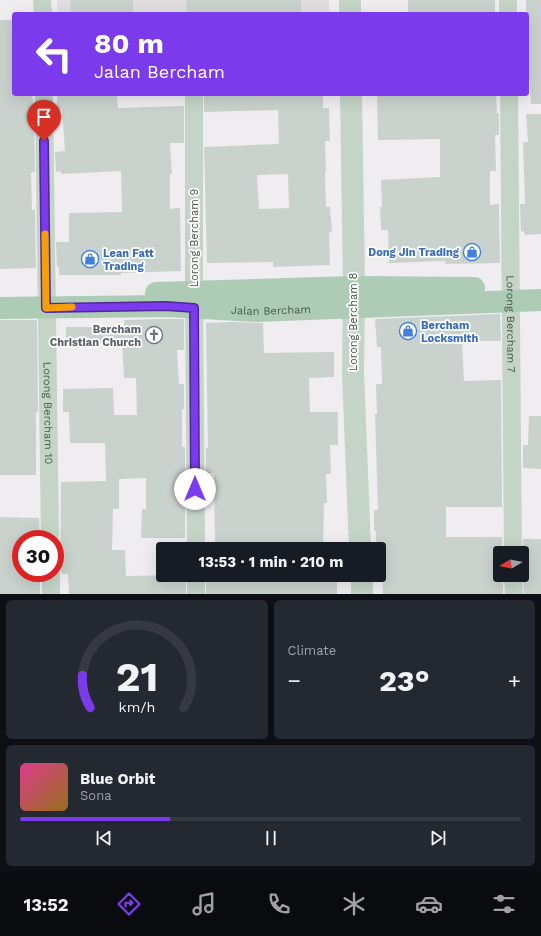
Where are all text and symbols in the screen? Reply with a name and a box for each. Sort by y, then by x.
text: 80 m [94,27,164,60]
icon: left [28,28,80,80]
text: Jalan Bercham [94,61,225,82]
pin [27,100,61,141]
icon: arrive [33,106,55,128]
street label: Lorong Bercham 9 [188,189,201,287]
shop icon: Dong Jin Trading [462,242,482,262]
place label: Dong Jin Trading [368,246,460,259]
place label: Lean Fatt Trading [103,247,154,273]
shop icon: Lean Fatt Trading [80,249,100,269]
street label: Lorong Bercham 8 [347,273,360,371]
street label: Lorong Bercham 7 [504,275,517,373]
street label: Jalan Bercham [230,303,311,318]
place label: Bercham Locksmith [421,319,479,345]
shop icon: Bercham Locksmith [398,321,418,341]
place label: Bercham Christian Church [50,323,141,349]
church icon: Bercham Christian Church [144,325,164,345]
street label: Lorong Bercham 10 [41,362,55,465]
position arrow [174,468,216,510]
speed limit sign: 30 [12,530,64,582]
north arrow [493,546,529,582]
map controls [493,546,529,582]
text: 13:53 · 1 min · 210 m [199,553,343,571]
text: Climate [288,643,336,658]
text: 21 [115,651,158,700]
text: 23° [379,663,430,698]
text: − [288,668,301,693]
text: + [508,668,521,693]
text: km/h [118,698,155,714]
text: Blue Orbit [80,770,155,788]
text: Sona [80,788,112,803]
icon: previous [93,827,115,849]
icon: pause [260,827,282,849]
icon: next [427,827,449,849]
icon: directions [115,890,143,918]
icon: music [190,890,218,918]
icon: phone [265,890,293,918]
icon: climate [340,890,368,918]
icon: car [415,890,443,918]
icon: filters [490,890,518,918]
text: 13:52 [23,894,69,915]

